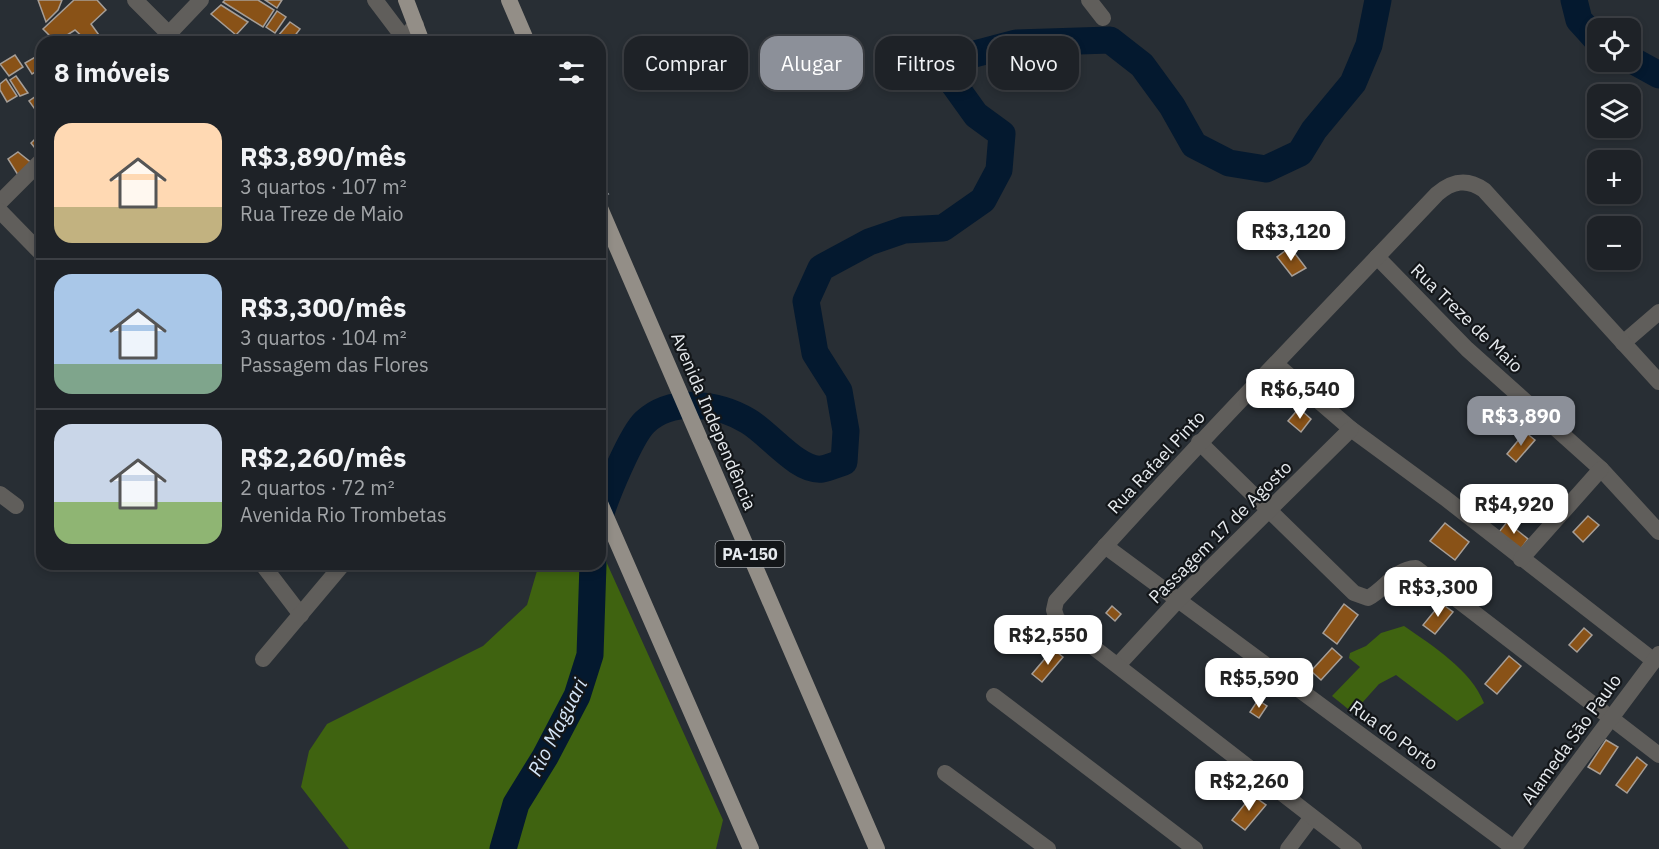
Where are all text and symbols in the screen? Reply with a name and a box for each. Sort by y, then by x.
map controls [1587,18,1641,270]
button: locate [1587,18,1641,72]
chip: Comprar [624,36,748,90]
chip: Alugar [760,36,863,90]
chip: Filtros [875,36,976,90]
chip: Novo [988,36,1079,90]
text: 8 imóveis [54,55,170,89]
icon: filters [555,56,588,89]
button: layers [1587,84,1641,138]
text: R$3,890/mês [240,139,406,173]
icon: home [102,147,174,219]
button: + [1587,150,1641,204]
text: 3 quartos · 107 m² [240,173,407,200]
text: Rua Treze de Maio [240,200,403,227]
pin: R$3,120 [1236,211,1346,262]
button: − [1587,216,1641,270]
text: R$3,120 [1251,217,1331,244]
street label: Rua Treze de Maio [1406,259,1528,377]
text: R$3,300/mês [240,290,406,324]
icon: home [102,298,174,370]
text: 3 quartos · 104 m² [240,324,407,351]
street label: Avenida Independência [666,329,762,514]
text: Passagem das Flores [240,351,429,378]
pin: R$6,540 [1245,369,1355,420]
text: R$6,540 [1260,375,1340,402]
pin: R$3,890 [1466,396,1576,447]
text: R$3,890 [1481,402,1561,429]
street label: Rua Rafael Pinto [1102,406,1210,518]
text: R$2,260/mês [240,440,406,474]
icon: home [102,448,174,520]
street label: Passagem 17 de Agosto [1144,456,1296,608]
text: 2 quartos · 72 m² [240,474,395,501]
pin: R$4,920 [1459,484,1569,535]
text: R$4,920 [1474,490,1554,517]
text: Avenida Rio Trombetas [240,501,447,528]
road number: PA-150 [716,541,784,567]
pin: R$3,300 [1383,567,1493,618]
text: R$3,300 [1398,573,1478,600]
pin: R$2,550 [993,615,1103,666]
text: R$2,550 [1008,621,1088,648]
pin: R$5,590 [1204,658,1314,709]
text: R$5,590 [1219,664,1299,691]
street label: Alameda São Paulo [1516,669,1626,809]
water label: Rio Maguari [521,673,594,781]
street label: Rua do Porto [1345,695,1443,775]
pin: R$2,260 [1194,761,1304,812]
text: R$2,260 [1209,767,1289,794]

